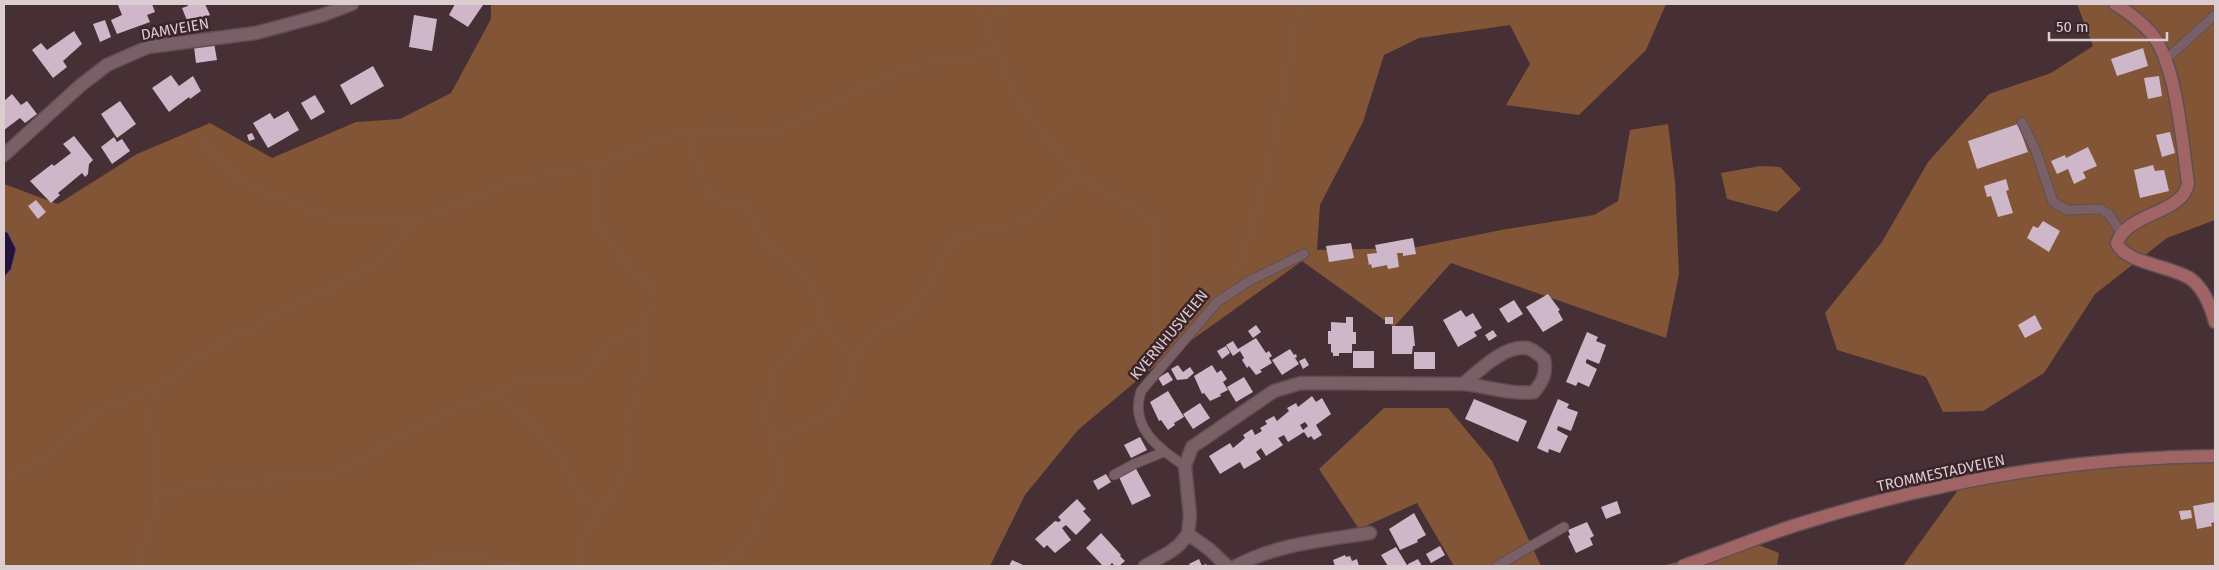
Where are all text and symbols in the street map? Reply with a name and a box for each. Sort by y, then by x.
scale bar [2049,10,2166,42]
street label: DAMVEIEN [140,14,210,44]
text: 50 m [2056,18,2089,36]
street label: KVERNHUSVEIEN [1126,287,1212,383]
street label: TROMMESTADVEIEN [1875,451,2007,495]

